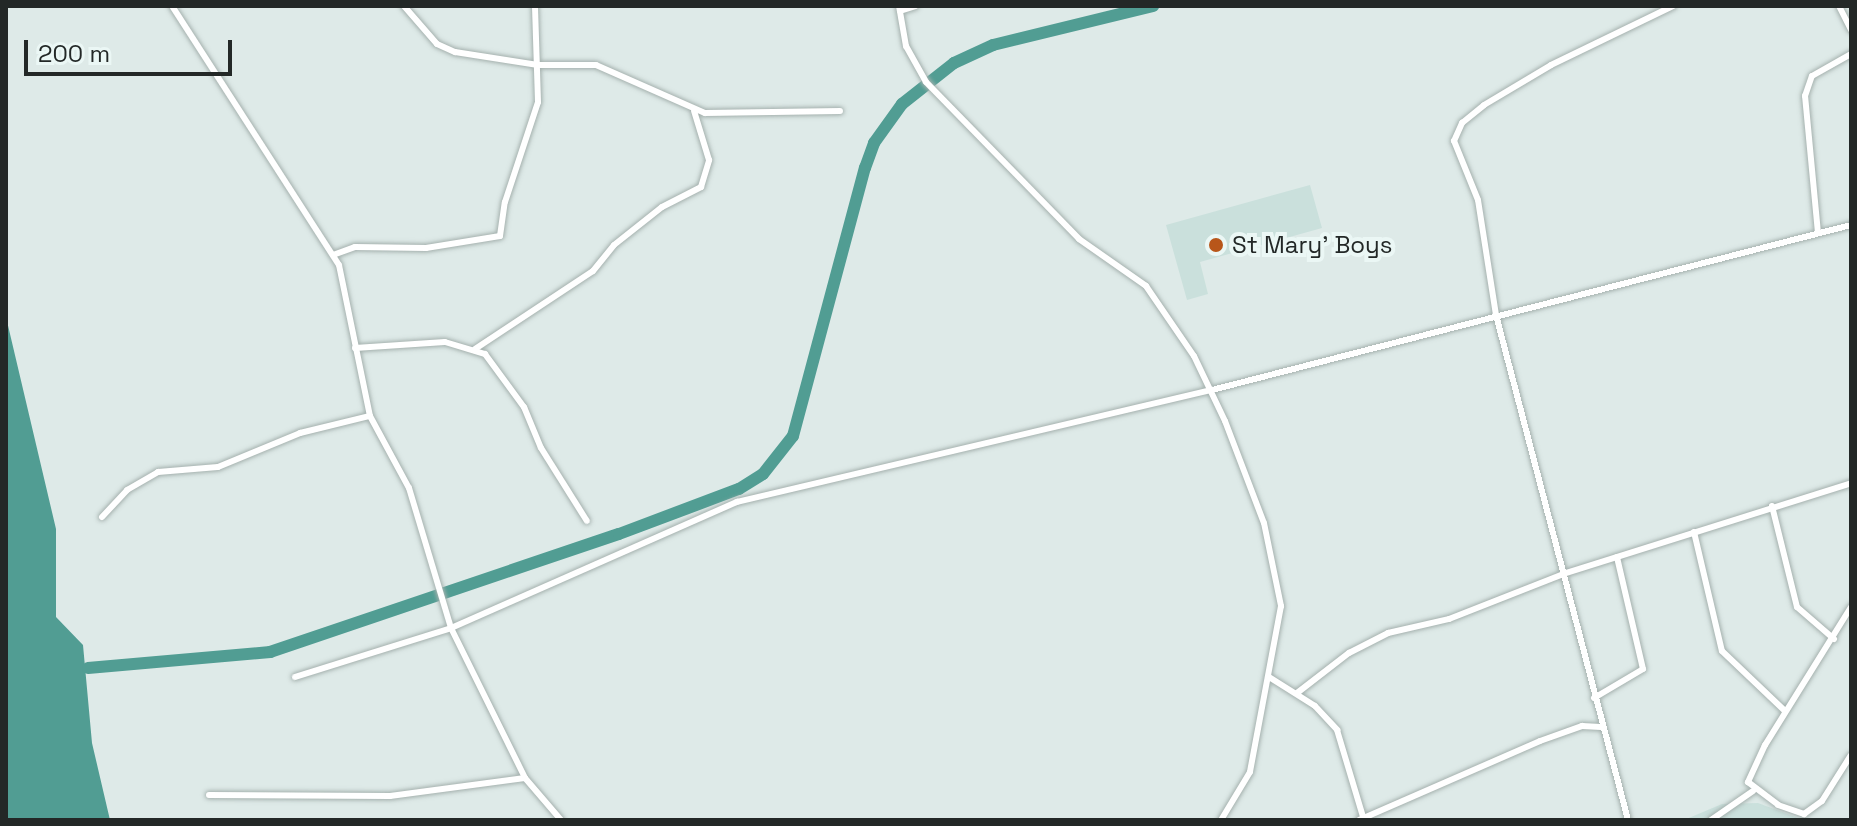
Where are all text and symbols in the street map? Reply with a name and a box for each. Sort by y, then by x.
scale bar [28,24,236,74]
text: 200 m [38,38,110,69]
place label: St Mary' Boys [1232,231,1392,259]
marker: St Mary' Boys [1207,236,1225,254]

